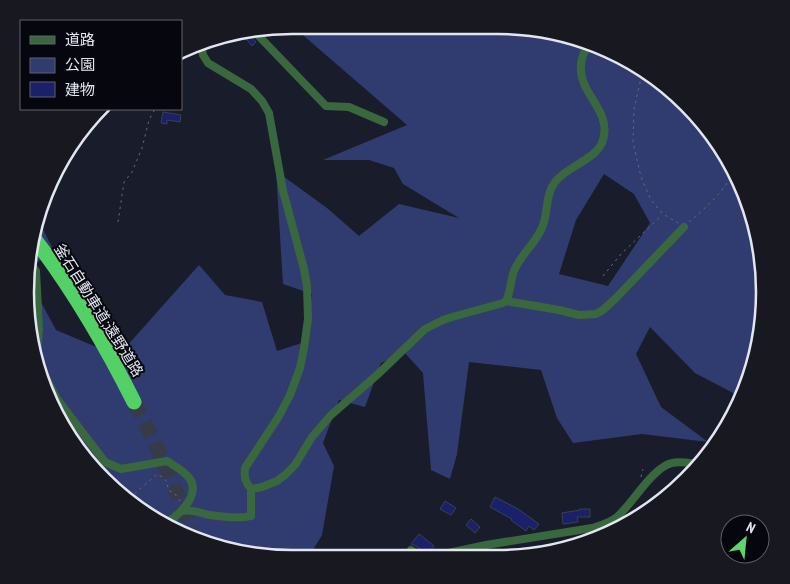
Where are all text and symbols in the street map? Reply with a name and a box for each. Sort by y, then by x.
legend [20,20,182,110]
text: 道路 [65,30,95,49]
text: 公園 [65,55,95,74]
text: 建物 [65,80,95,99]
street label: 釜石自動車道;遠野道路 [50,240,148,380]
north arrow [720,514,770,564]
text: N [743,518,758,537]

